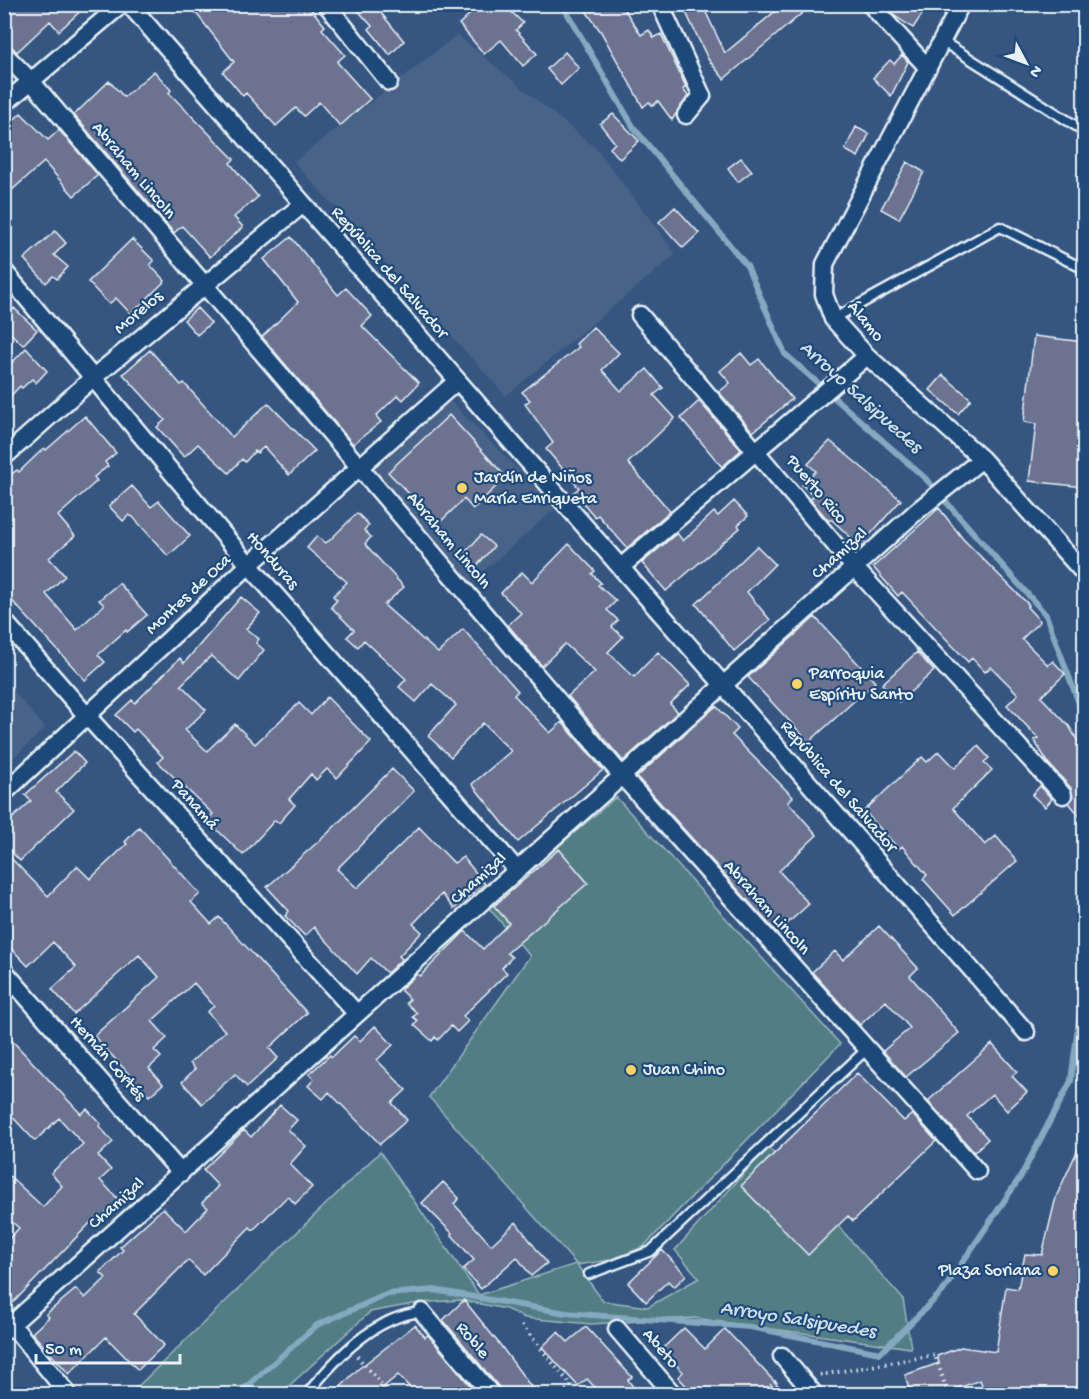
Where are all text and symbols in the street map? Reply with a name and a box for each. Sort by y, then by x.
north arrow [996,33,1056,93]
text: N [1024,60,1045,81]
street label: Abraham Lincoln [86,118,180,224]
street label: República del Salvador [326,203,453,345]
street label: Morelos [110,286,169,340]
street label: Álamo [842,297,889,347]
water label: Arroyo Salsipuedes [794,337,927,460]
street label: Puerto Rico [780,450,851,529]
place label: Jardín de Niños María Enriqueta [474,468,598,510]
marker: Jardín de Niños María Enriqueta [455,481,469,495]
street label: Abraham Lincoln [401,488,495,594]
street label: Chamizal [808,523,872,585]
street label: Honduras [241,528,304,595]
street label: Montes de Oca [142,549,237,640]
place label: Parroquia Espíritu Santo [808,664,914,706]
marker: Parroquia Espíritu Santo [790,677,804,691]
street label: República del Salvador [775,717,902,859]
street label: Panamá [165,774,223,836]
street label: Chamizal [447,848,511,910]
street label: Abraham Lincoln [718,856,814,960]
street label: Hernán Cortés [64,1012,151,1107]
place label: Juan Chino [643,1060,725,1081]
marker: Juan Chino [624,1063,638,1077]
street label: Chamizal [85,1173,149,1235]
place label: Plaza Soriana [937,1261,1042,1282]
marker: Plaza Soriana [1046,1264,1060,1278]
water label: Arroyo Salsipuedes [719,1297,879,1345]
street label: Roble [451,1318,494,1364]
street label: Abeto [637,1325,683,1373]
scale bar [36,1327,180,1365]
text: 50 m [45,1340,82,1361]

